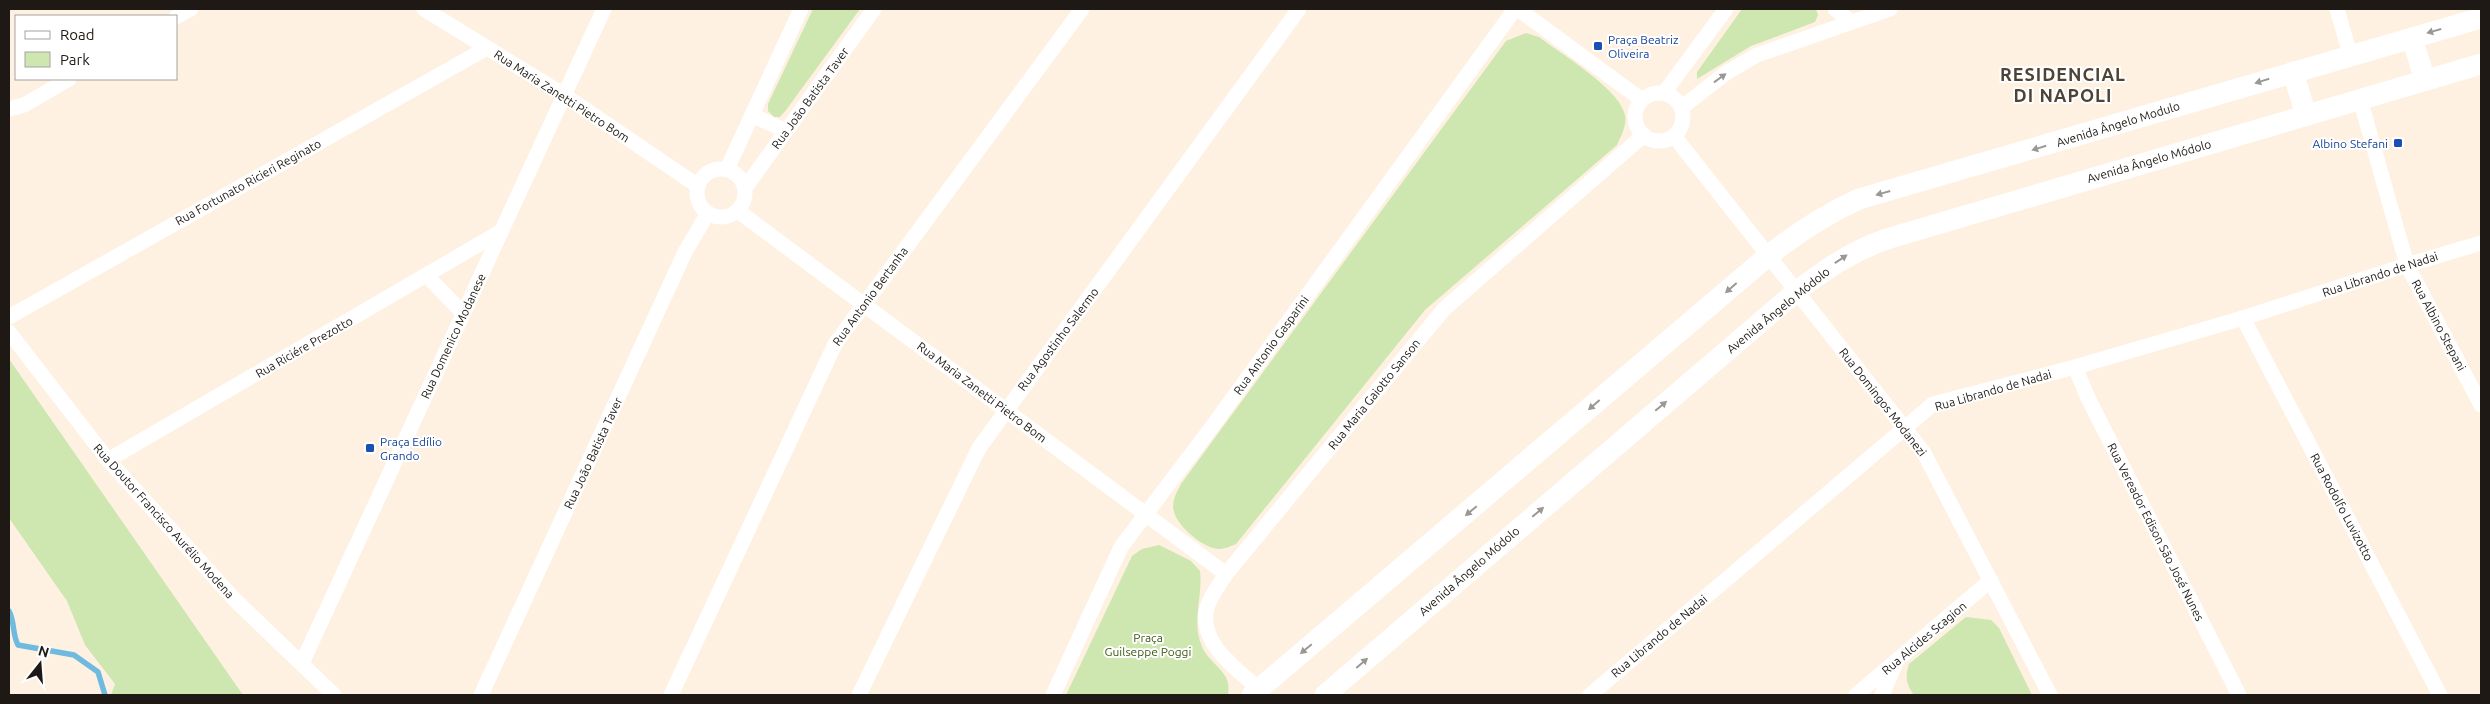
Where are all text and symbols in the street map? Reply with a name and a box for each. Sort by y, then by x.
legend [15,15,178,80]
text: Road [60,26,95,43]
one-way arrow [2427,28,2442,36]
place label: Praça Beatriz Oliveira [1608,33,1679,60]
marker: Praça Beatriz Oliveira [1592,40,1604,52]
street label: Rua João Batista Taver [769,45,851,151]
street label: Rua Maria Zanetti Pietro Bom [492,47,632,145]
text: Park [60,51,90,68]
district label: RESIDENCIAL DI NAPOLI [2000,64,2126,105]
one-way arrow [1713,73,1727,83]
one-way arrow [2254,78,2269,86]
street label: Avenida Ângelo Modulo [2055,99,2181,149]
street label: Rua Fortunato Ricieri Reginato [173,136,323,228]
street label: Avenida Ângelo Módolo [2085,137,2213,185]
place label: Albino Stefani [2312,137,2388,150]
marker: Albino Stefani [2392,137,2404,149]
one-way arrow [2031,144,2046,152]
one-way arrow [1875,189,1890,197]
street label: Rua Antonio Bertanha [830,244,910,348]
street label: Rua Librando de Nadai [2321,249,2440,299]
one-way arrow [1835,255,1848,264]
street label: Avenida Ângelo Módolo [1724,264,1832,356]
street label: Rua Domenico Modanese [418,271,488,401]
street label: Rua Albino Stepani [2409,277,2469,373]
one-way arrow [1725,282,1737,294]
street label: Rua Agostinho Salermo [1015,285,1101,393]
street label: Rua Antonio Gasparini [1231,293,1311,397]
street label: Rua Riciére Prezotto [253,314,355,380]
street label: Rua Maria Gaiotto Sanson [1326,336,1422,452]
street label: Rua Maria Zanetti Pietro Bom [915,339,1049,445]
street label: Rua Domingos Modanezi [1837,345,1929,459]
street label: Rua Librando de Nadai [1933,367,2053,413]
street label: Rua João Batista Taver [561,395,625,511]
one-way arrow [1588,400,1601,411]
one-way arrow [1655,401,1668,412]
place label: Praça Edílio Grando [380,435,442,462]
street label: Rua Doutor Francisco Aurélio Modena [91,441,237,601]
street label: Rua Vereador Edison São José Nunes [2105,441,2207,623]
marker: Praça Edílio Grando [364,442,376,454]
street label: Rua Rodolfo Luvizotto [2308,451,2376,563]
one-way arrow [1465,505,1477,517]
one-way arrow [1531,506,1544,517]
street label: Avenida Ângelo Módolo [1416,524,1522,618]
street label: Rua Librando de Nadai [1609,592,1710,680]
street label: Rua Alcides Scagion [1879,599,1969,677]
park label: Praça Guilseppe Poggi [1105,631,1192,658]
north arrow [15,639,65,689]
text: N [36,642,51,661]
one-way arrow [1300,644,1313,655]
one-way arrow [1355,658,1368,669]

